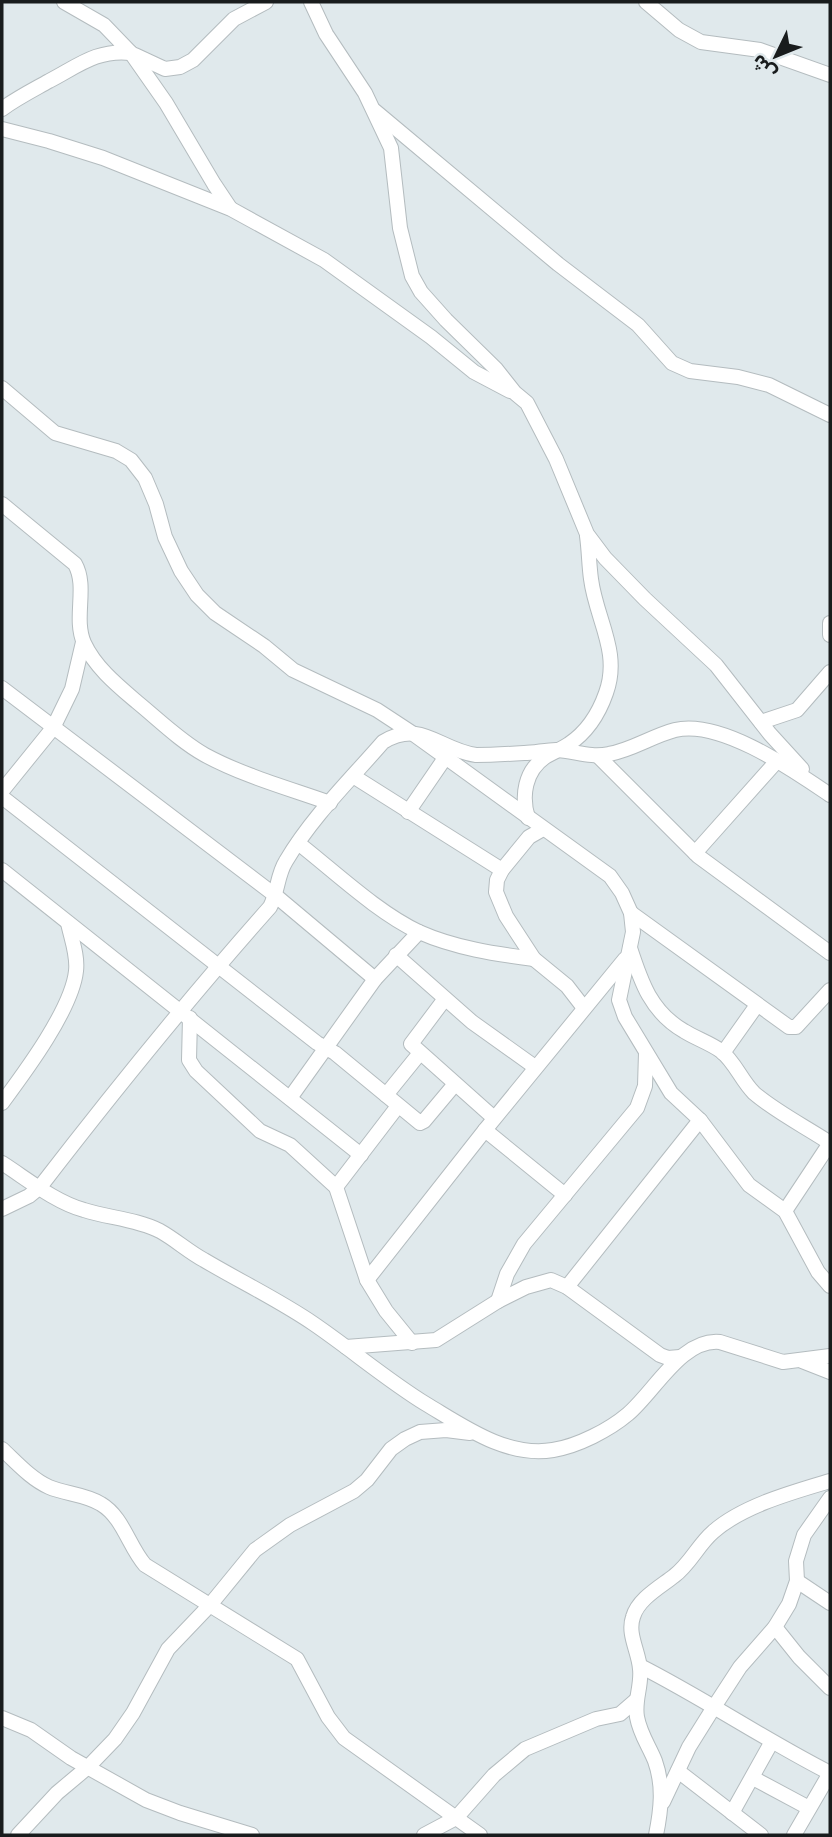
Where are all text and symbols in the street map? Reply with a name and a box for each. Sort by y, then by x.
north arrow [741,21,811,91]
text: ش [746,51,780,85]

